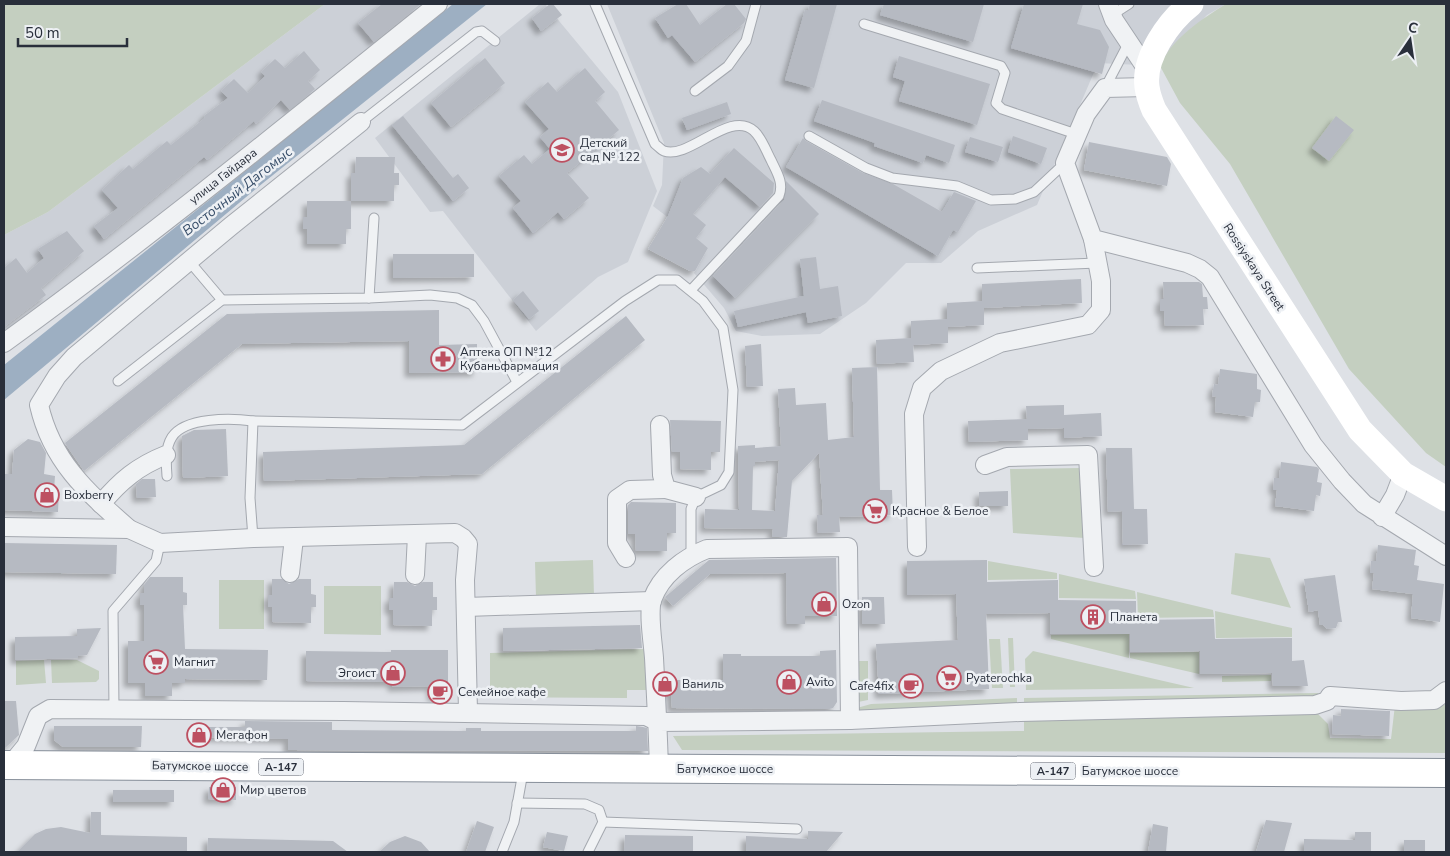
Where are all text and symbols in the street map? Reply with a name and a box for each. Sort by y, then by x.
scale bar [18,15,126,47]
north arrow [1385,15,1435,65]
text: С [1406,17,1420,38]
text: 50 m [25,23,60,43]
place label: Детский сад № 122 [580,135,640,165]
school or university icon: Детский сад № 122 [549,137,575,163]
water label: Восточный Дагомыс [178,142,296,240]
street label: улица Гайдара [186,144,260,208]
street label: Rossiyskaya Street [1220,220,1289,314]
place label: Аптека ОП №12 Кубаньфармация [460,344,559,374]
pharmacy icon: Аптека ОП №12 Кубаньфармация [430,346,456,372]
shop icon: Boxberry [34,482,60,508]
place label: Boxberry [64,487,114,503]
supermarket icon: Красное & Белое [862,498,888,524]
place label: Красное & Белое [892,503,988,519]
shop icon: Ozon [811,591,837,617]
place label: Ozon [842,596,870,612]
building icon: Планета [1080,604,1106,630]
place label: Планета [1110,609,1158,625]
supermarket icon: Магнит [143,649,169,675]
place label: Магнит [174,654,216,670]
shop icon: Эгоист [380,660,406,686]
place label: Эгоист [338,665,377,681]
supermarket icon: Pyaterochka [936,665,962,691]
shop icon: Avito [776,669,802,695]
place label: Pyaterochka [966,670,1032,686]
shop icon: Ваниль [652,671,678,697]
cafe icon: Cafe4fix [898,673,924,699]
place label: Avito [806,674,835,690]
place label: Ваниль [682,676,724,692]
place label: Cafe4fix [849,678,895,694]
cafe icon: Семейное кафе [427,679,453,705]
place label: Семейное кафе [458,684,546,700]
shop icon: Мегафон [186,722,212,748]
place label: Мегафон [216,727,268,743]
street label: Батумское шоссе [152,757,248,775]
road number: А-147 [258,759,304,776]
street label: Батумское шоссе [677,761,773,777]
road number: А-147 [1030,762,1076,779]
street label: Батумское шоссе [1082,763,1178,779]
shop icon: Мир цветов [210,777,236,803]
place label: Мир цветов [240,782,307,798]

